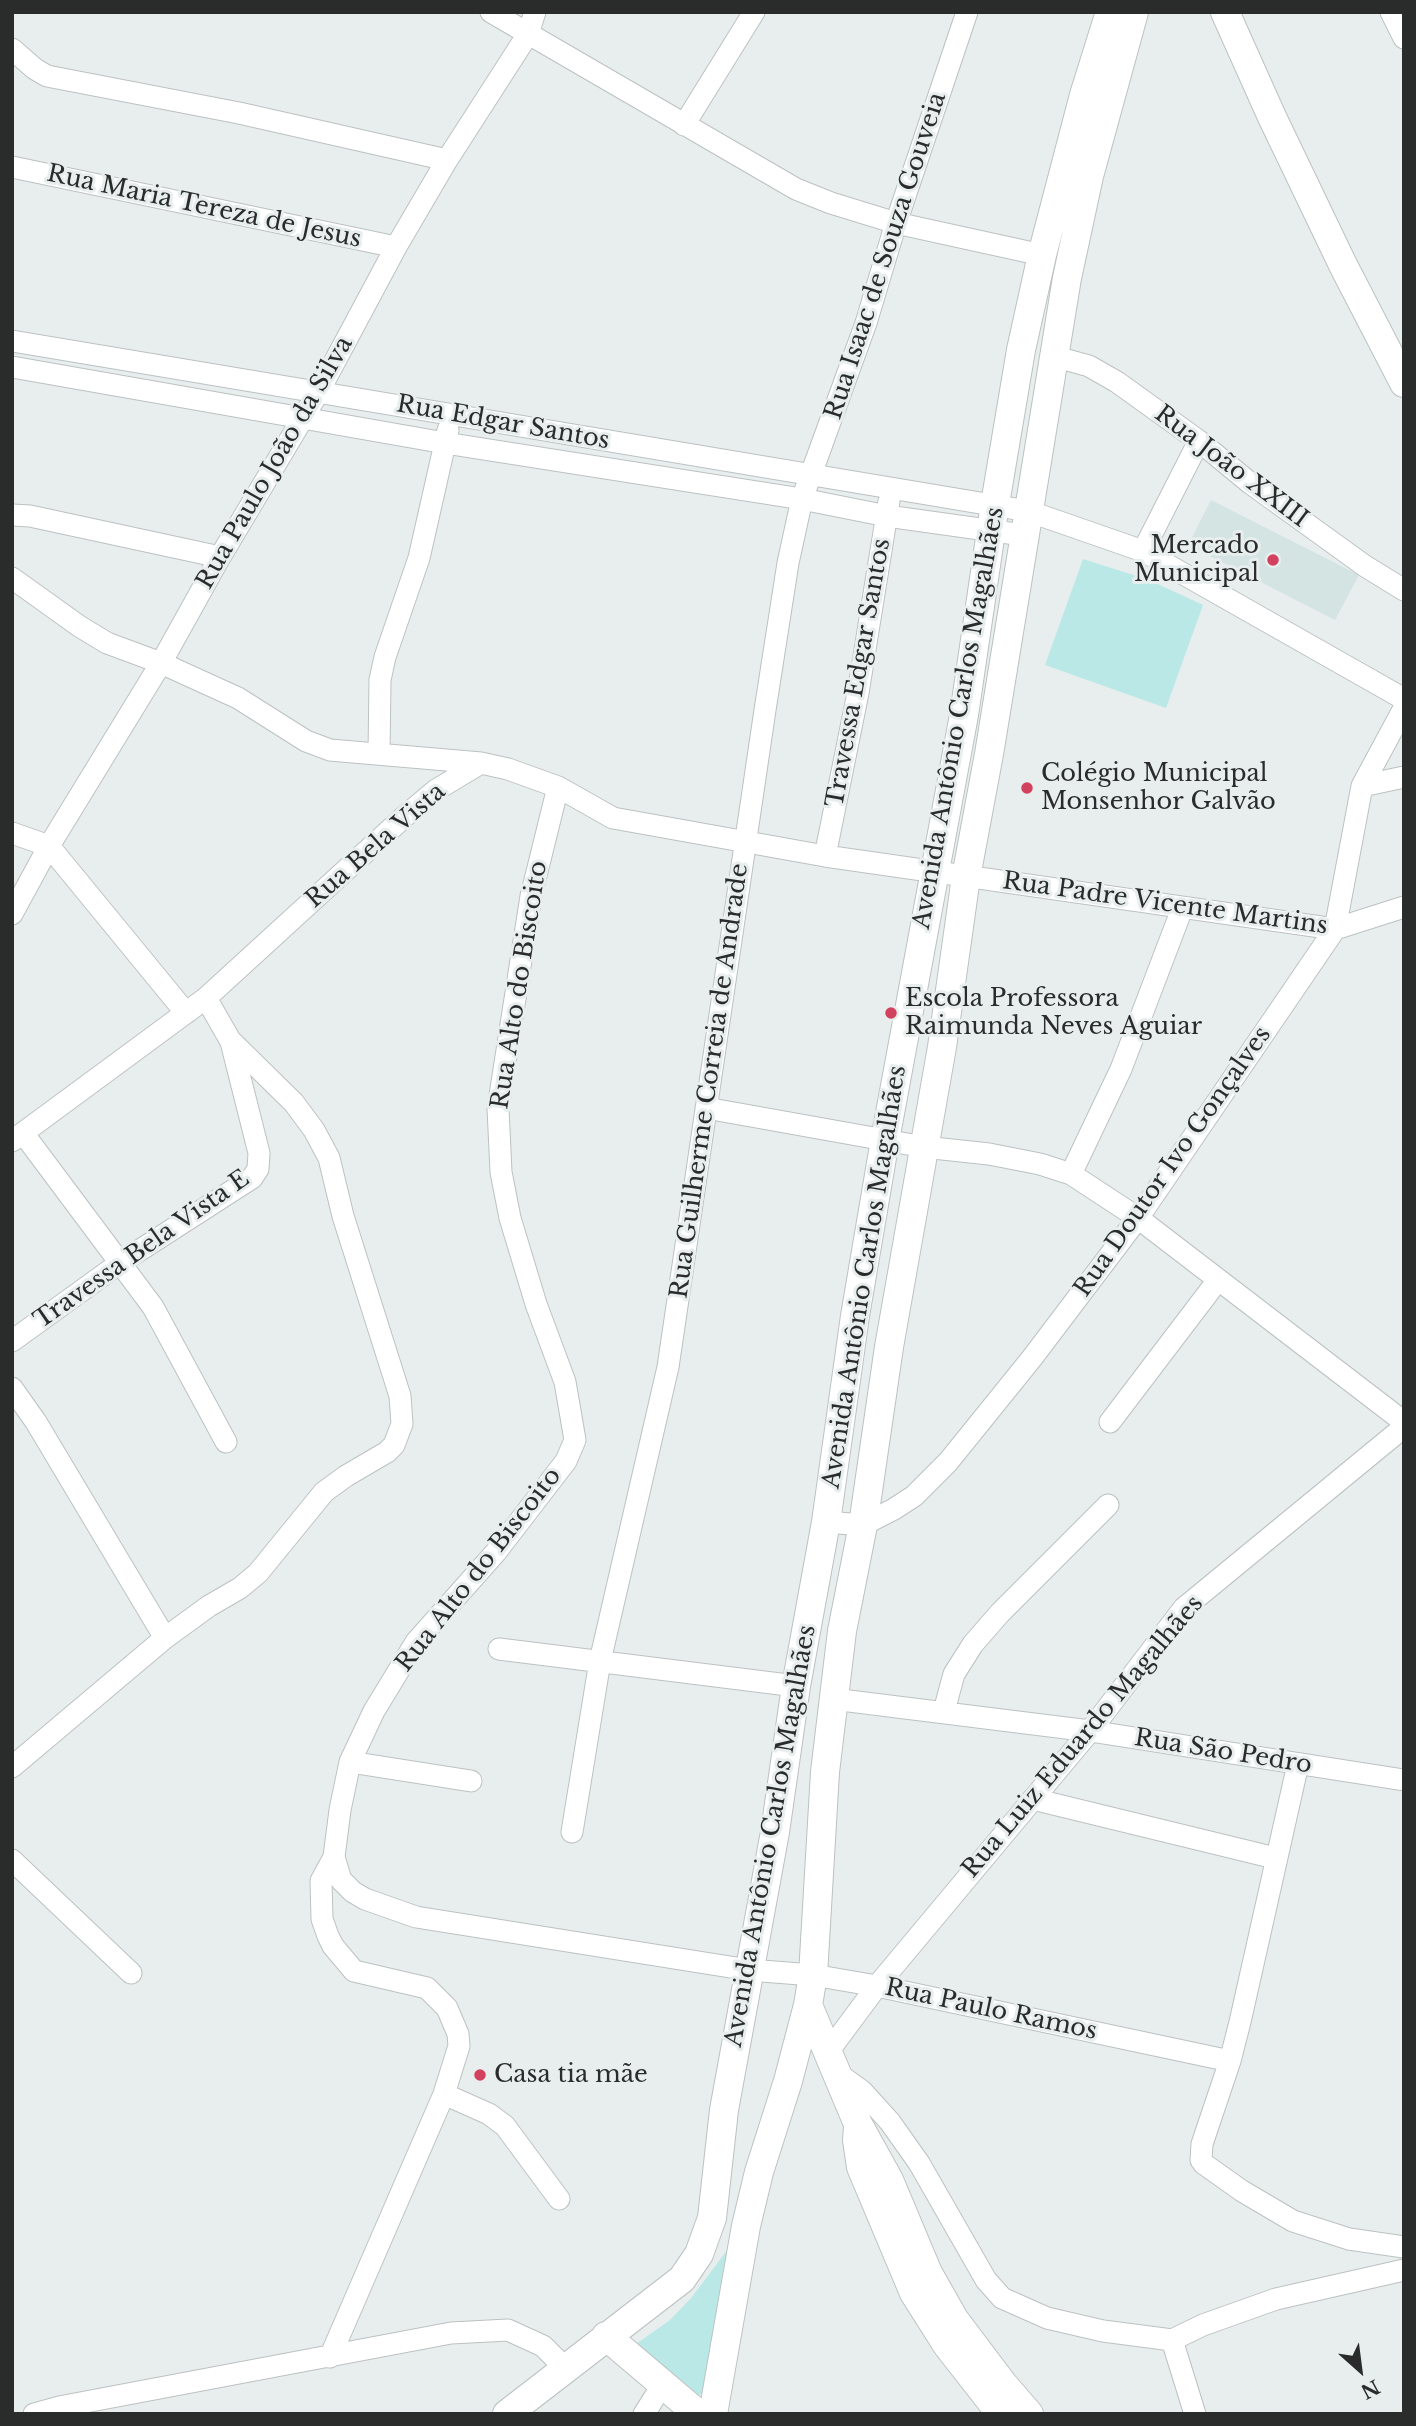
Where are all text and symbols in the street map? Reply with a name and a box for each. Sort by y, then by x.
street label: Rua Isaac de Souza Gouveia [819,89,953,423]
street label: Rua Maria Tereza de Jesus [44,160,364,254]
street label: Rua Paulo João da Silva [191,332,359,594]
street label: Rua Edgar Santos [394,390,612,456]
street label: Rua João XXIII [1149,400,1313,534]
street label: Avenida Antônio Carlos Magalhães [908,505,1010,931]
place label: Mercado Municipal [1134,532,1259,588]
street label: Travessa Edgar Santos [821,536,897,810]
marker: Mercado Municipal [1265,552,1281,568]
place label: Colégio Municipal Monsenhor Galvão [1041,760,1276,816]
street label: Rua Bela Vista [300,778,452,914]
marker: Colégio Municipal Monsenhor Galvão [1019,780,1035,796]
street label: Rua Alto do Biscoito [486,859,554,1111]
street label: Rua Guilherme Correia de Andrade [665,862,755,1300]
street label: Rua Padre Vicente Martins [1001,867,1329,941]
place label: Escola Professora Raimunda Neves Aguiar [905,985,1202,1041]
marker: Escola Professora Raimunda Neves Aguiar [883,1005,899,1021]
street label: Rua Doutor Ivo Gonçalves [1069,1021,1277,1303]
street label: Avenida Antônio Carlos Magalhães [817,1063,913,1491]
street label: Travessa Bela Vista E [29,1165,255,1335]
street label: Rua Alto do Biscoito [390,1462,568,1678]
street label: Rua Luiz Eduardo Magalhães [956,1590,1210,1884]
street label: Avenida Antônio Carlos Magalhães [720,1623,822,2049]
street label: Rua São Pedro [1132,1724,1314,1780]
street label: Rua Paulo Ramos [883,1973,1099,2047]
place label: Casa tia mãe [494,2061,648,2089]
marker: Casa tia mãe [472,2067,488,2083]
north arrow [1325,2335,1395,2405]
text: N [1357,2375,1383,2403]

